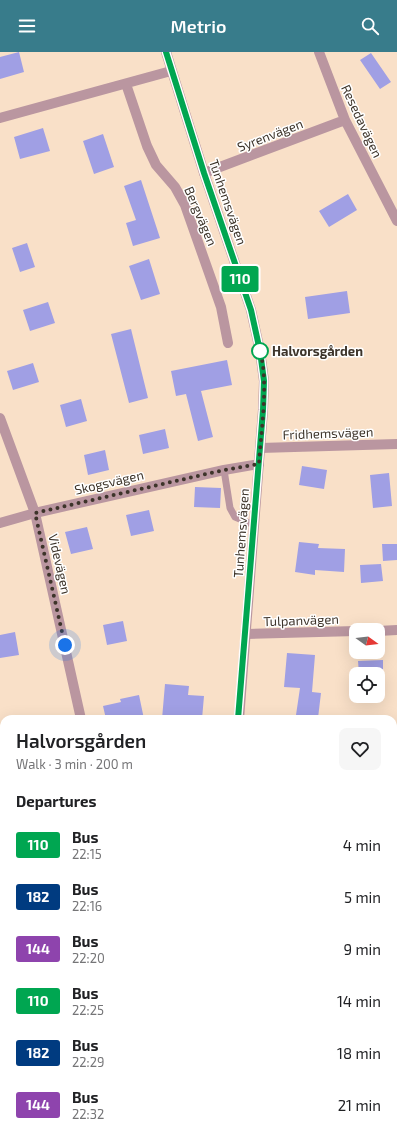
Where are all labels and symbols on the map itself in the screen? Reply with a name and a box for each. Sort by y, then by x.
street label: Resedavägen [338,82,386,160]
street label: Syrenvägen [235,115,305,155]
street label: Tunhemsvägen [206,157,250,247]
street label: Bergvägen [181,184,221,248]
line badge: 110 [217,266,263,292]
marker: Halvorsgården [251,342,269,360]
place label: Halvorsgården [272,343,363,359]
street label: Fridhemsvägen [282,423,374,443]
street label: Skogsvägen [73,466,145,498]
street label: Tunhemsvägen [230,488,252,578]
street label: Videvägen [45,532,75,596]
street label: Tulpanvägen [263,611,339,629]
north arrow [349,623,385,659]
your location [55,635,75,655]

